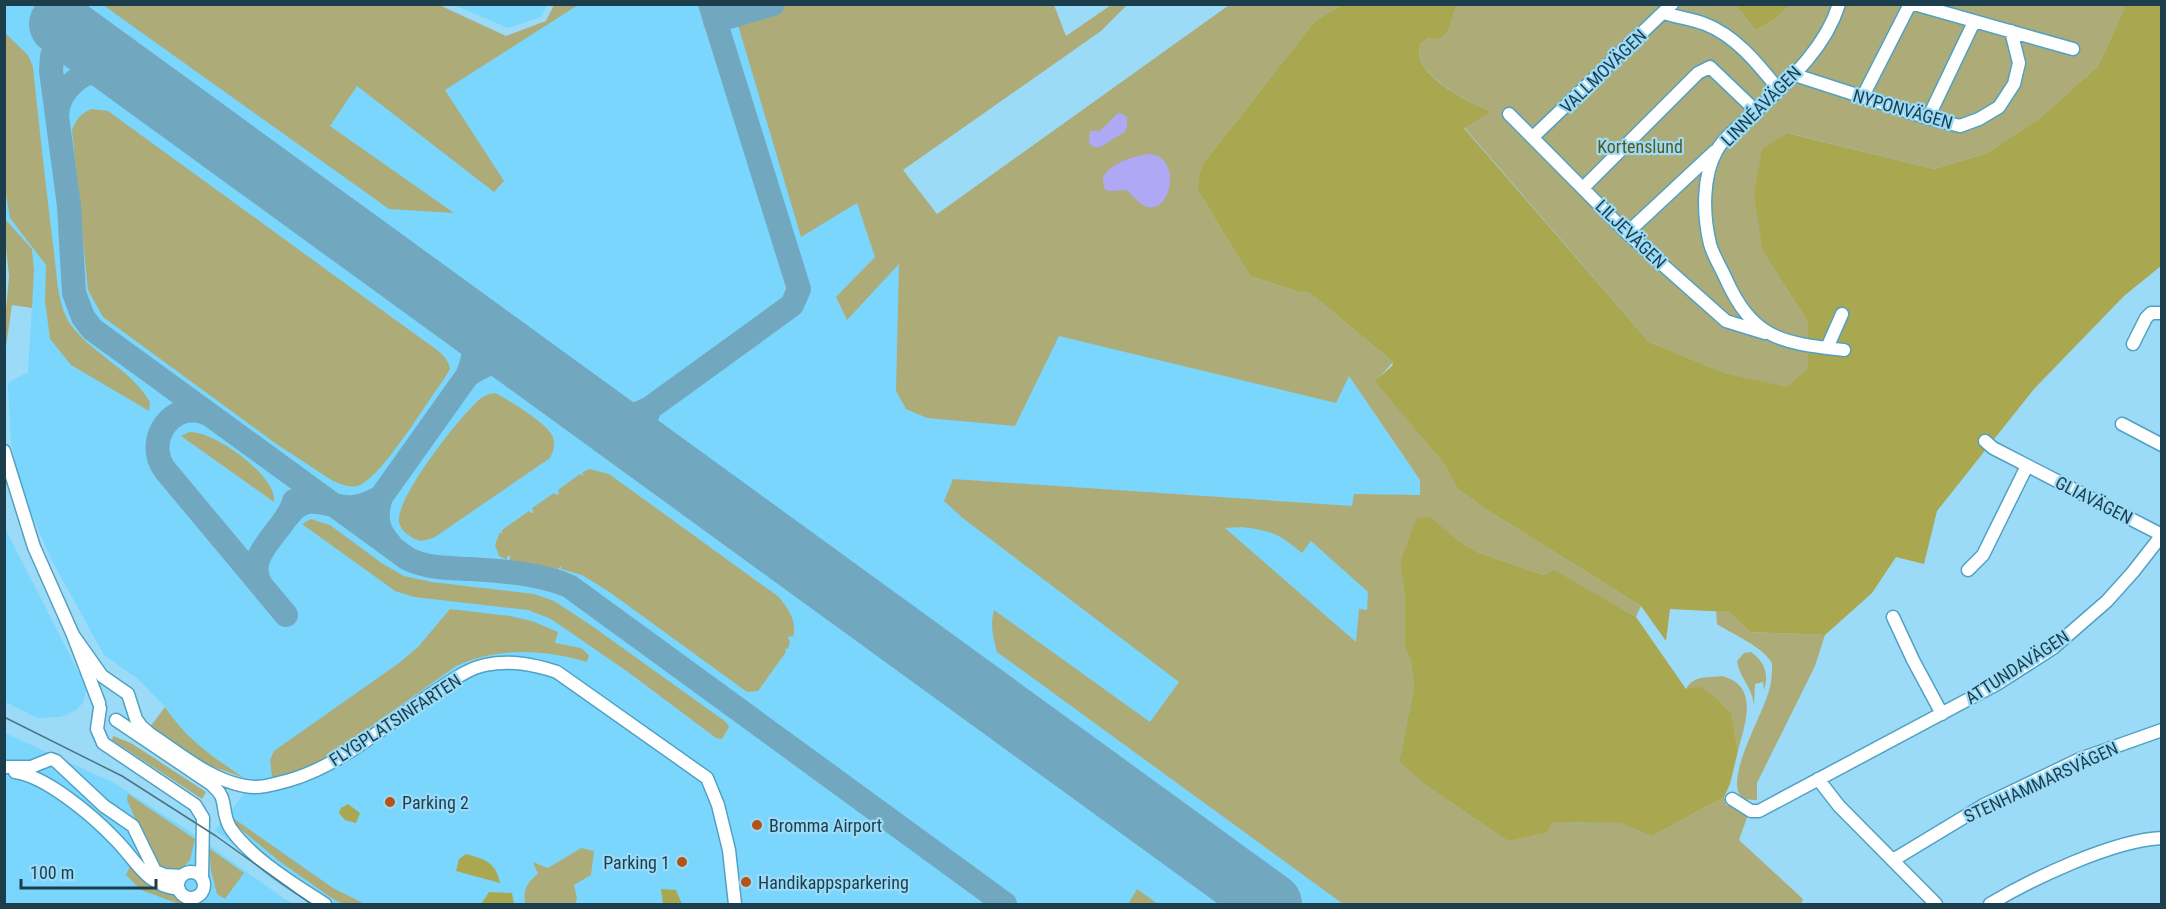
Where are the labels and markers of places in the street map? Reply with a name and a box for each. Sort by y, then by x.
place label: Parking 2 [402,792,469,813]
marker: Parking 2 [383,795,397,809]
place label: Bromma Airport [769,815,882,836]
marker: Bromma Airport [750,818,764,832]
place label: Parking 1 [603,852,670,873]
marker: Parking 1 [675,855,689,869]
place label: Handikappsparkering [758,872,909,893]
marker: Handikappsparkering [739,875,753,889]

